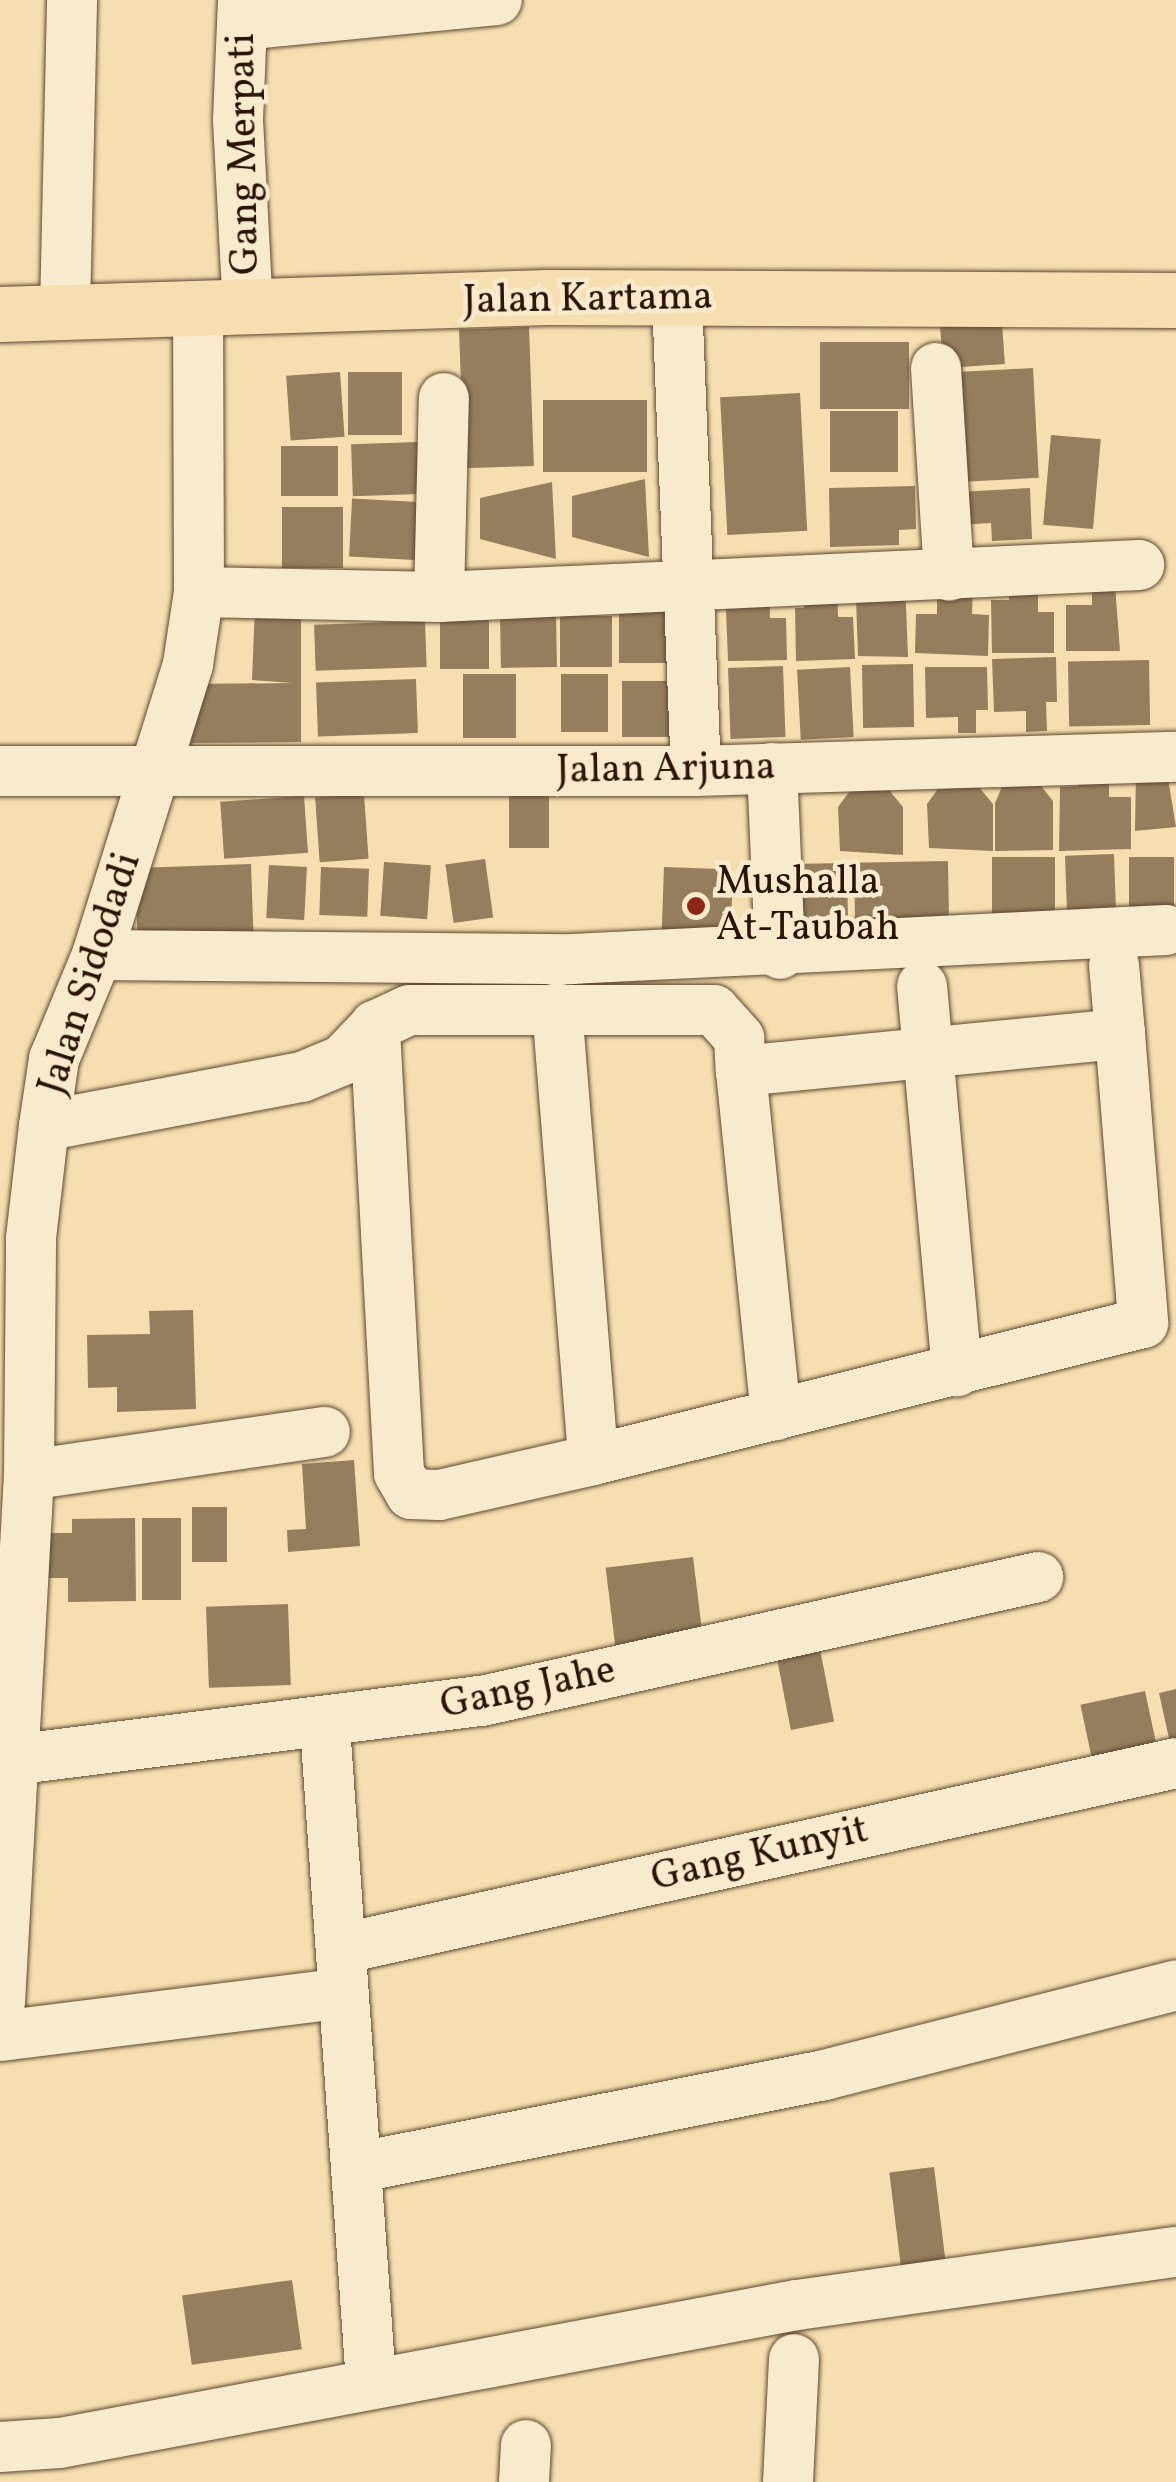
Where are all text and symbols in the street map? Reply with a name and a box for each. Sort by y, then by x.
street label: Gang Merpati [219,33,271,275]
street label: Jalan Kartama [463,274,713,326]
street label: Jalan Arjuna [556,744,776,796]
street label: Jalan Sidodadi [29,847,153,1101]
place label: Mushalla At-Taubah [716,859,899,953]
marker: Mushalla At-Taubah [685,895,707,917]
street label: Gang Jahe [436,1647,620,1731]
street label: Gang Kunyit [647,1807,873,1903]

